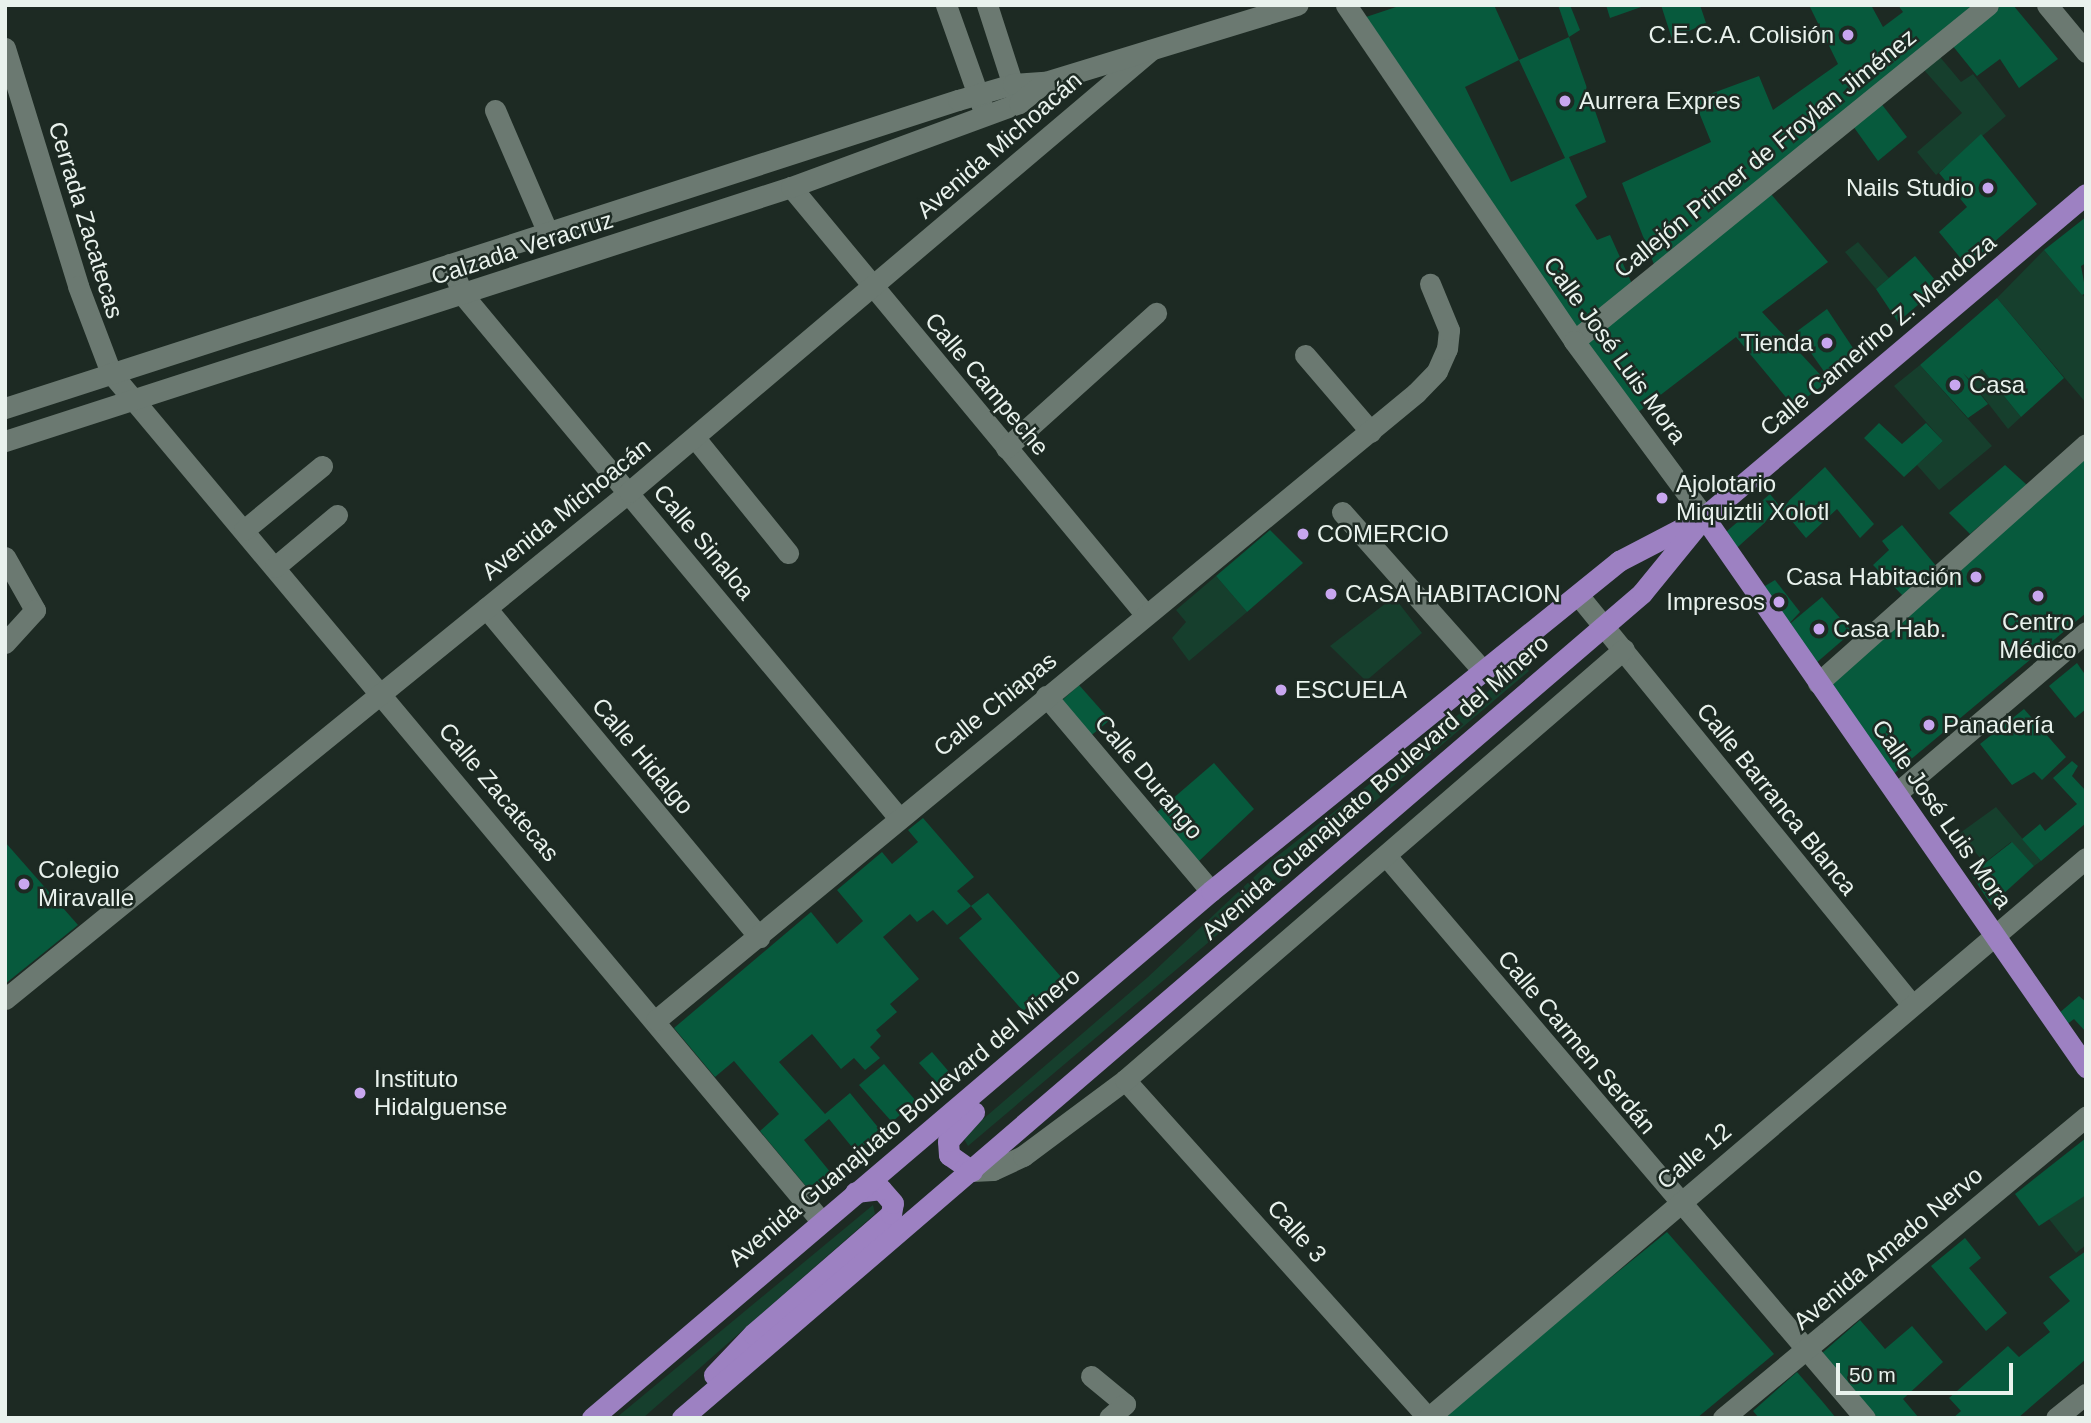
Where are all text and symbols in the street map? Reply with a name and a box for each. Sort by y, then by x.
place label: C.E.C.A. Colisión [1649,21,1834,49]
street label: Callejón Primer de Froylan Jiménez [1608,22,1922,284]
marker: C.E.C.A. Colisión [1840,27,1856,43]
street label: Avenida Michoacán [911,66,1087,224]
place label: Aurrera Expres [1579,87,1740,115]
marker: Aurrera Expres [1557,93,1573,109]
street label: Cerrada Zacatecas [42,118,130,322]
place label: Nails Studio [1846,174,1974,202]
marker: Nails Studio [1980,180,1996,196]
street label: Calzada Veracruz [427,205,617,291]
street label: Calle Camerino Z. Mendoza [1754,228,2002,442]
street label: Calle José Luis Mora [1537,251,1693,449]
street label: Calle Campeche [919,307,1055,461]
place label: Tienda [1741,329,1813,357]
marker: Tienda [1819,335,1835,351]
place label: Casa [1969,371,2025,399]
marker: Casa [1947,377,1963,393]
street label: Avenida Michoacán [476,432,656,586]
place label: Ajolotario Miquiztli Xolotl [1676,470,1829,526]
street label: Calle Sinaloa [648,479,760,605]
marker: Ajolotario Miquiztli Xolotl [1654,490,1670,506]
place label: COMERCIO [1317,520,1449,548]
marker: COMERCIO [1295,526,1311,542]
place label: Casa Habitación [1786,563,1962,591]
marker: Casa Habitación [1968,569,1984,585]
place label: CASA HABITACION [1345,580,1562,608]
marker: CASA HABITACION [1323,586,1339,602]
place label: Impresos [1666,588,1765,616]
marker: Centro Médico [2030,588,2046,604]
marker: Impresos [1771,594,1787,610]
place label: Centro Médico [1999,608,2077,664]
place label: Casa Hab. [1833,615,1946,643]
marker: Casa Hab. [1811,621,1827,637]
street label: Avenida Guanajuato Boulevard del Minero [1196,628,1554,946]
street label: Calle Chiapas [928,646,1062,762]
place label: ESCUELA [1295,676,1407,704]
marker: ESCUELA [1273,682,1289,698]
street label: Calle Hidalgo [586,692,700,820]
street label: Calle Barranca Blanca [1691,697,1863,901]
street label: Calle Durango [1089,709,1209,845]
place label: Panadería [1943,711,2054,739]
street label: Calle José Luis Mora [1866,714,2018,914]
street label: Calle Zacatecas [433,717,565,867]
marker: Panadería [1921,717,1937,733]
place label: Colegio Miravalle [38,856,134,912]
marker: Colegio Miravalle [16,876,32,892]
street label: Calle Carmen Serdán [1492,944,1662,1140]
street label: Avenida Guanajuato Boulevard del Minero [722,961,1086,1273]
place label: Instituto Hidalguense [374,1065,507,1121]
marker: Instituto Hidalguense [352,1085,368,1101]
street label: Calle 12 [1651,1117,1737,1195]
street label: Avenida Amado Nervo [1787,1160,1989,1336]
street label: Calle 3 [1261,1194,1333,1268]
scale bar [1839,1350,2016,1394]
text: 50 m [1849,1363,1896,1386]

